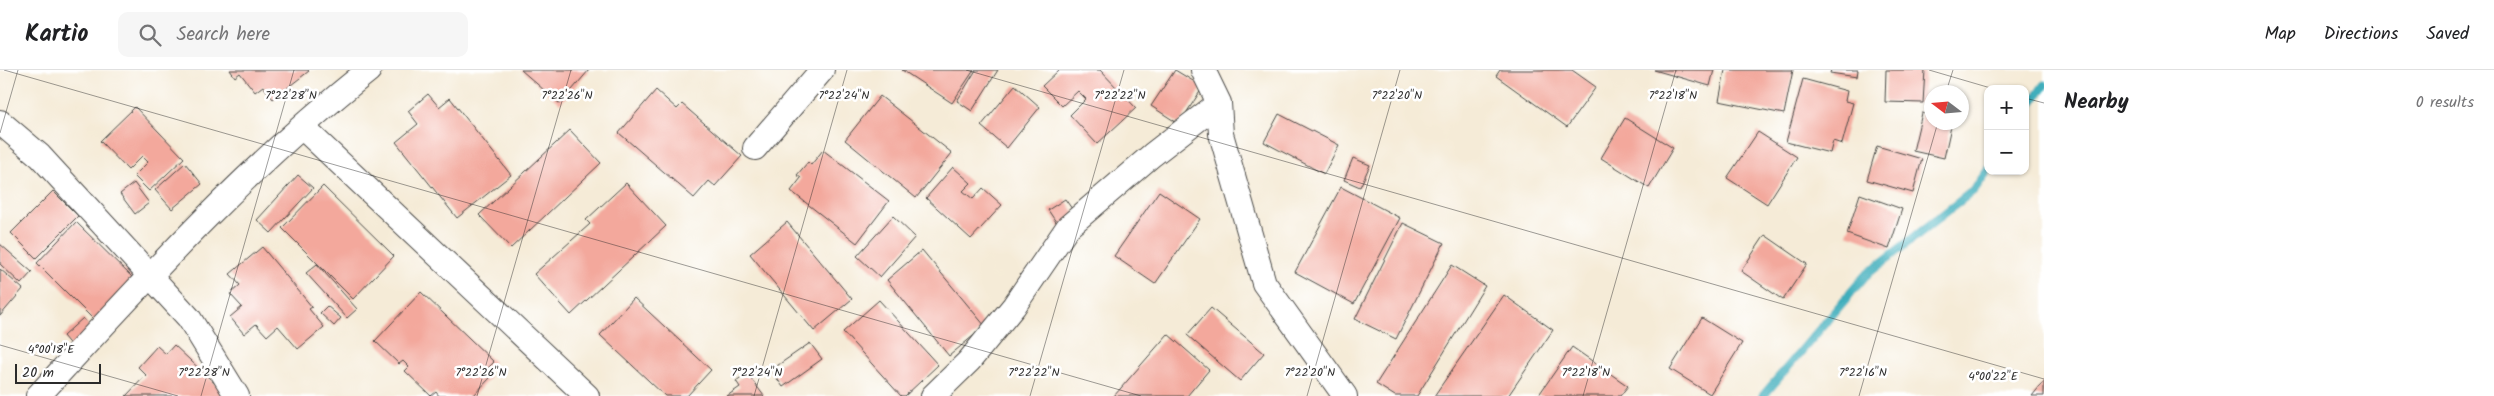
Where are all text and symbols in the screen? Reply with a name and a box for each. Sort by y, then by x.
search box [118,12,468,57]
text: Kartio [25,15,88,54]
text: Search here [176,20,270,50]
text: Map [2264,20,2296,49]
text: Directions [2324,20,2398,49]
text: Saved [2426,20,2469,49]
icon: search [136,21,164,49]
north arrow [1924,85,1969,130]
map controls [1984,85,2029,175]
button: + [1984,85,2029,130]
text: 7°22'28"N [265,86,317,105]
text: 7°22'26"N [541,86,593,105]
text: 7°22'24"N [819,86,869,105]
text: 7°22'22"N [1094,86,1146,105]
text: 7°22'20"N [1372,86,1422,105]
text: 7°22'18"N [1649,86,1697,105]
text: Nearby [2064,86,2129,119]
text: 0 results [2416,90,2474,115]
button: − [1984,130,2029,175]
text: 4°00'18"E [28,340,75,359]
scale bar [15,361,101,384]
text: 20 m [22,362,54,384]
text: 7°22'28"N [178,363,230,382]
text: 7°22'26"N [455,363,507,382]
text: 7°22'24"N [732,363,782,382]
text: 7°22'22"N [1008,363,1060,382]
text: 7°22'20"N [1285,363,1335,382]
text: 7°22'18"N [1562,363,1610,382]
text: 7°22'16"N [1839,363,1887,382]
text: 4°00'22"E [1968,367,2019,386]

